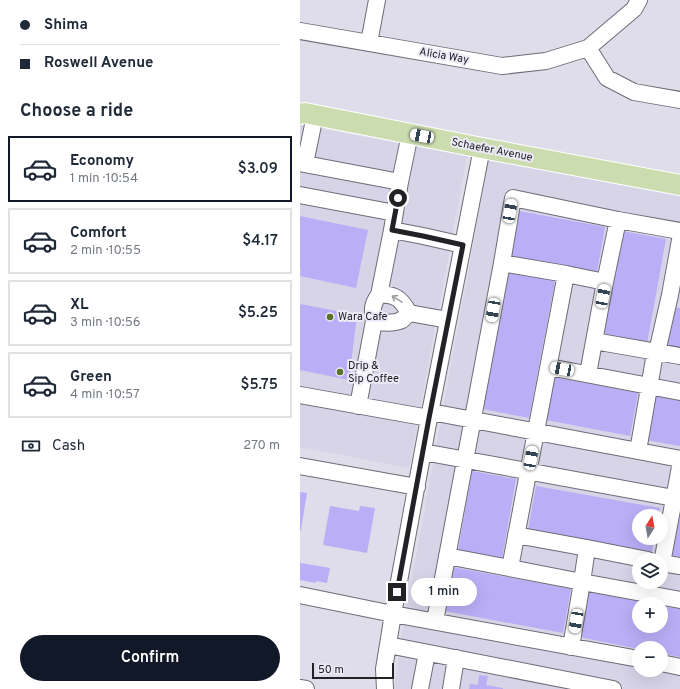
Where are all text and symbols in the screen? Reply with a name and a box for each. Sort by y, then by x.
text: Shima [44,16,88,35]
street label: Alicia Way [418,45,470,67]
text: Roswell Avenue [44,54,153,73]
text: Choose a ride [20,100,133,123]
car [409,128,435,144]
street label: Schaefer Avenue [450,135,534,165]
icon: car [22,151,58,187]
text: Economy [70,152,134,171]
text: $3.09 [238,160,278,179]
text: 1 min · 10:54 [70,171,138,187]
route start [389,189,407,207]
car [502,198,518,224]
icon: car [22,223,58,259]
text: Comfort [70,224,127,243]
text: $4.17 [242,232,278,251]
text: 2 min · 10:55 [70,243,141,259]
car [595,283,611,309]
icon: car [22,295,58,331]
one-way arrow [392,295,403,303]
text: XL [70,296,88,315]
car [485,297,501,323]
text: $5.25 [238,304,278,323]
place label: Wara Cafe [338,310,388,324]
marker: Wara Cafe [325,312,335,322]
text: 3 min · 10:56 [70,315,141,331]
place label: Drip & Sip Coffee [348,359,399,386]
car [549,361,575,377]
icon: car [22,367,58,403]
marker: Drip & Sip Coffee [335,367,345,377]
text: Green [70,368,112,387]
text: $5.75 [240,376,278,395]
text: 4 min · 10:57 [70,387,140,403]
icon: cash [20,435,42,457]
text: Cash [52,437,85,456]
text: 270 m [243,438,280,454]
car [523,445,539,471]
north arrow [632,509,668,545]
map controls [632,509,668,677]
button: layers [632,553,668,589]
callout: 1 min [411,578,477,606]
route end [388,583,406,601]
text: 1 min [429,584,459,600]
button: + [632,597,668,633]
car [568,608,584,634]
button: Confirm [20,635,280,681]
button: − [632,641,668,677]
scale bar [312,661,394,680]
text: 50 m [318,663,344,677]

